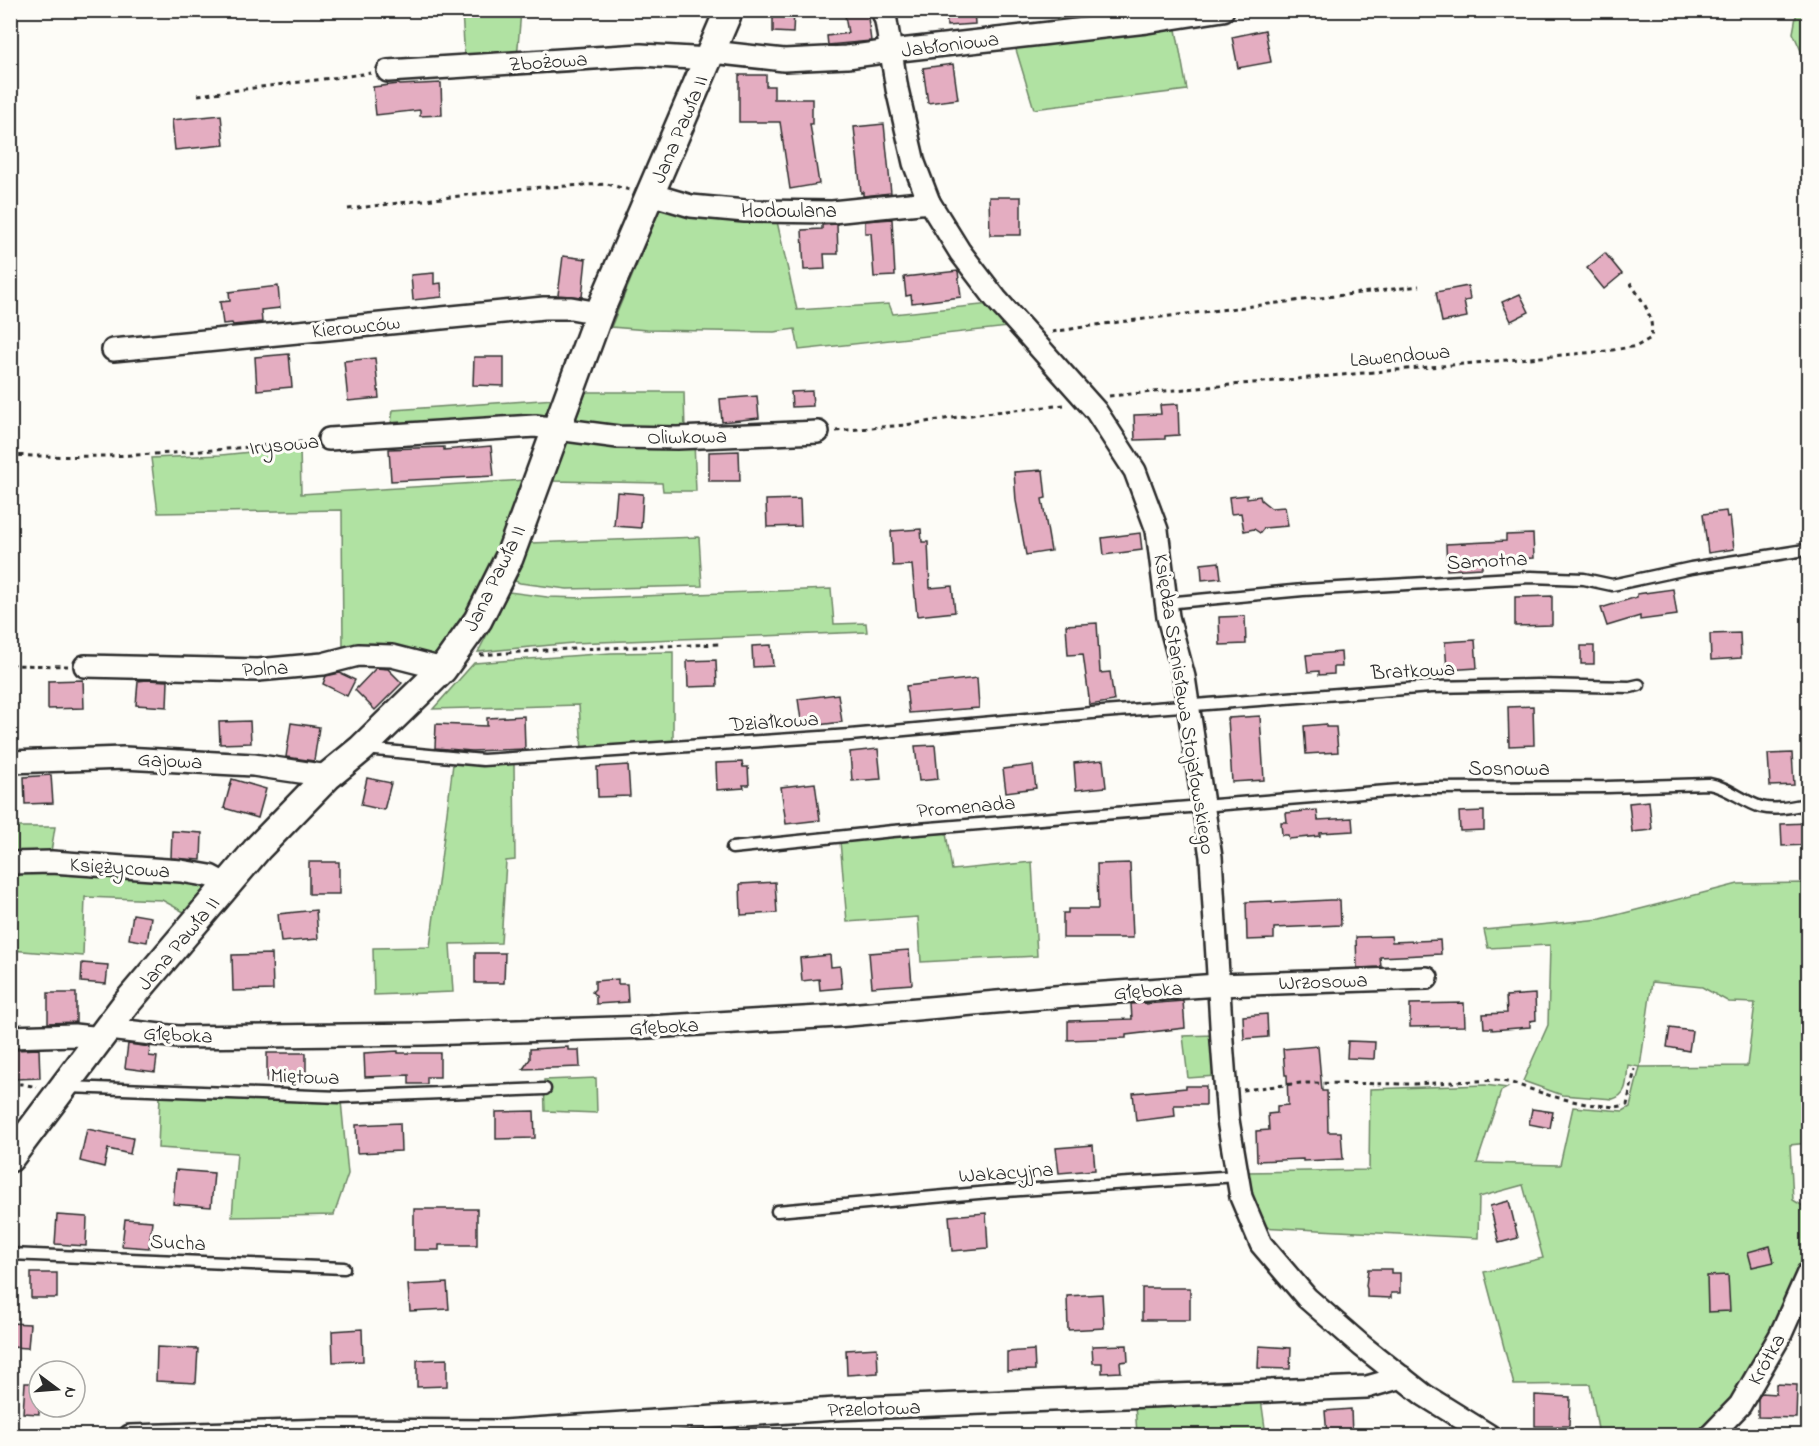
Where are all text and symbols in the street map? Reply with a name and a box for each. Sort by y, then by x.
street label: Jabłoniowa [900,25,1001,67]
street label: Zbożowa [508,45,588,81]
street label: Jana Pawła II [644,71,717,189]
street label: Hodowlana [741,197,837,227]
street label: Kierowców [311,308,402,348]
street label: Lawendowa [1349,338,1452,376]
street label: Oliwkowa [647,422,727,454]
street label: Irysowa [248,427,321,467]
street label: Jana Pawła II [457,520,535,637]
street label: Samotna [1446,545,1528,579]
street label: Księdza Stanisława Stojałowskiego [1142,552,1222,857]
street label: Polna [241,654,289,686]
street label: Bratkowa [1369,655,1456,689]
street label: Działkowa [728,705,820,741]
street label: Gajowa [137,745,203,779]
street label: Sosnowa [1468,755,1550,785]
street label: Promenada [916,789,1017,827]
street label: Księżycowa [69,851,171,889]
street label: Jana Pawła II [131,890,228,998]
street label: Wrzosowa [1278,966,1368,1000]
street label: Głęboka [1113,975,1184,1009]
street label: Głęboka [629,1011,699,1045]
street label: Głęboka [143,1019,213,1053]
street label: Miętowa [270,1062,340,1094]
street label: Wakacyjna [958,1156,1055,1194]
street label: Sucha [149,1228,207,1260]
street label: Krótka [1741,1329,1794,1391]
north arrow [27,1359,87,1419]
text: N [56,1384,83,1401]
street label: Przelotowa [827,1393,921,1427]

